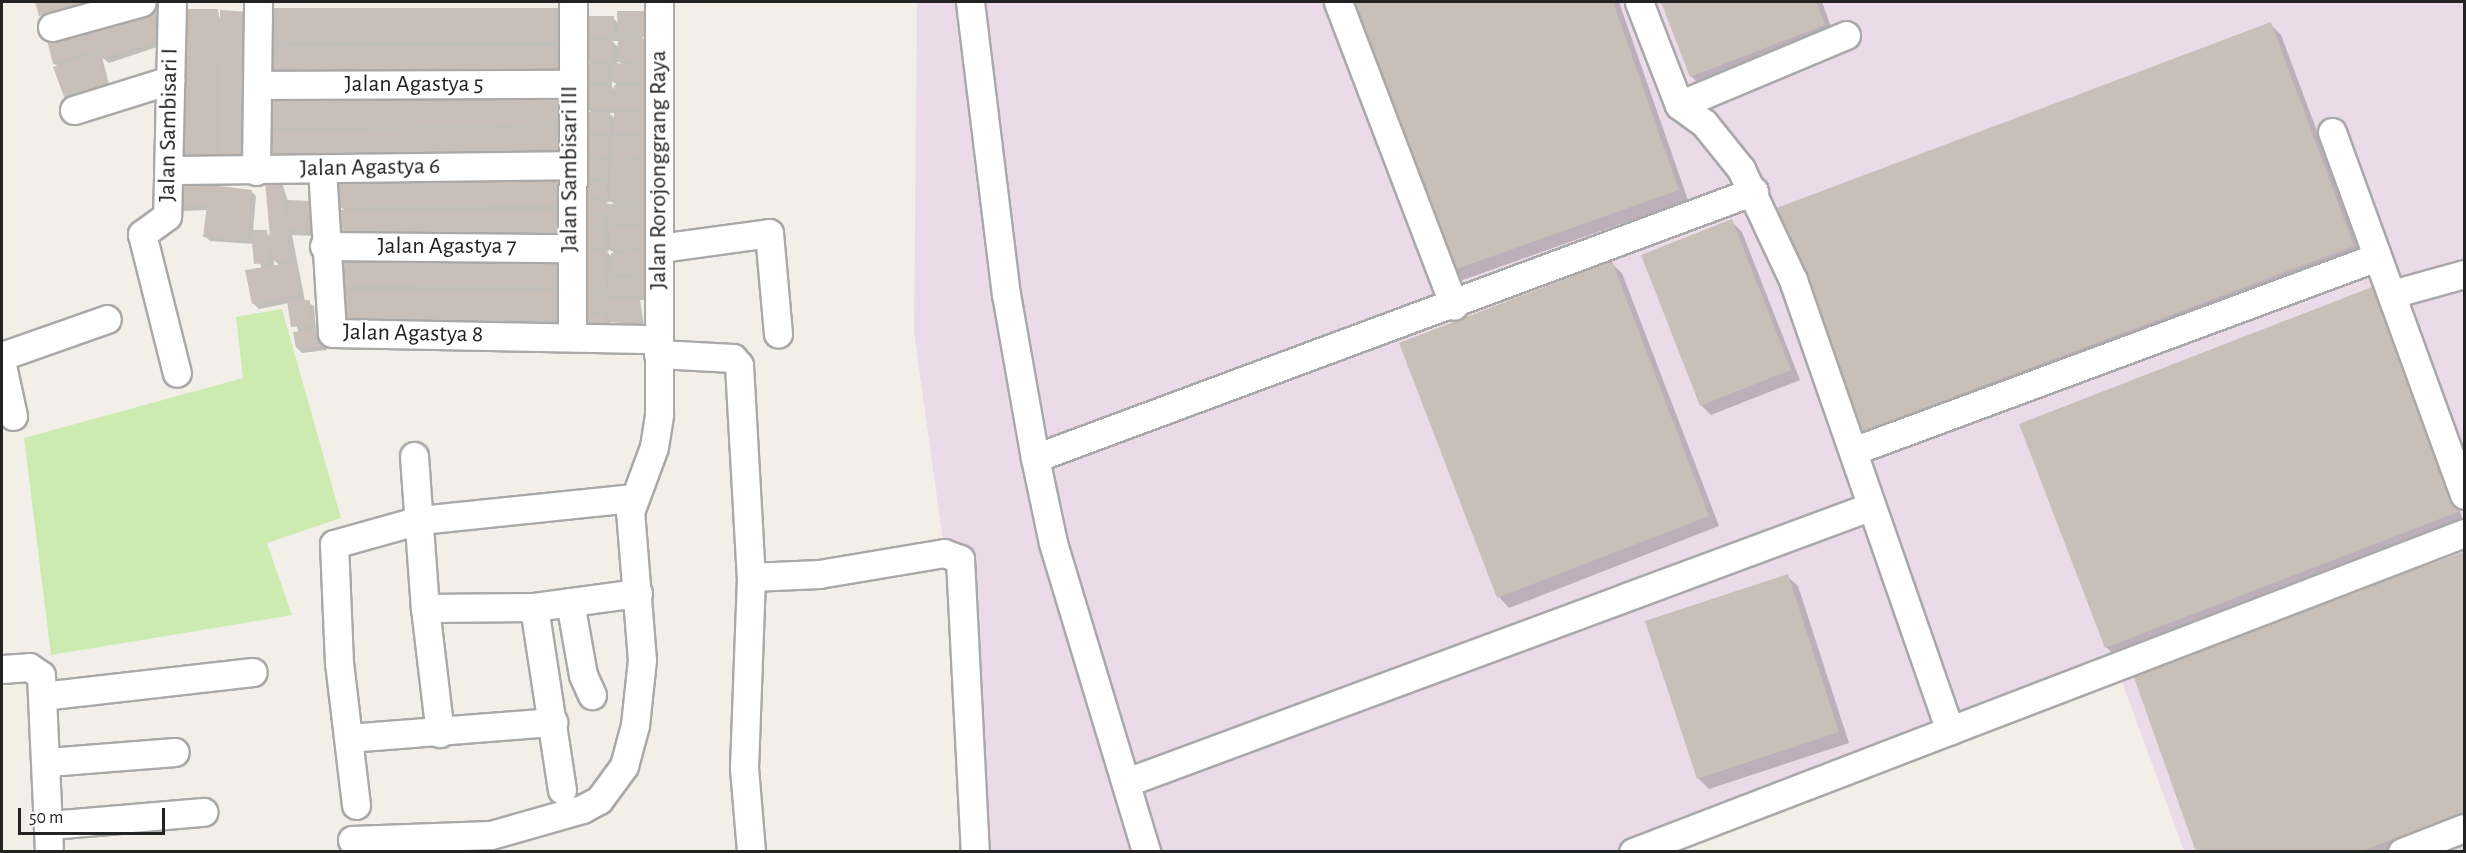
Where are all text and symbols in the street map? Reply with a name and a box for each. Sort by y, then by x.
street label: Jalan Sambisari I [153,48,185,202]
street label: Jalan Rorojonggrang Raya [645,50,673,290]
street label: Jalan Agastya 5 [345,71,483,99]
street label: Jalan Sambisari III [556,86,584,252]
street label: Jalan Agastya 6 [300,152,440,184]
street label: Jalan Agastya 7 [378,233,516,261]
street label: Jalan Agastya 8 [343,318,483,350]
scale bar [21,796,168,834]
text: 50 m [29,809,63,827]

